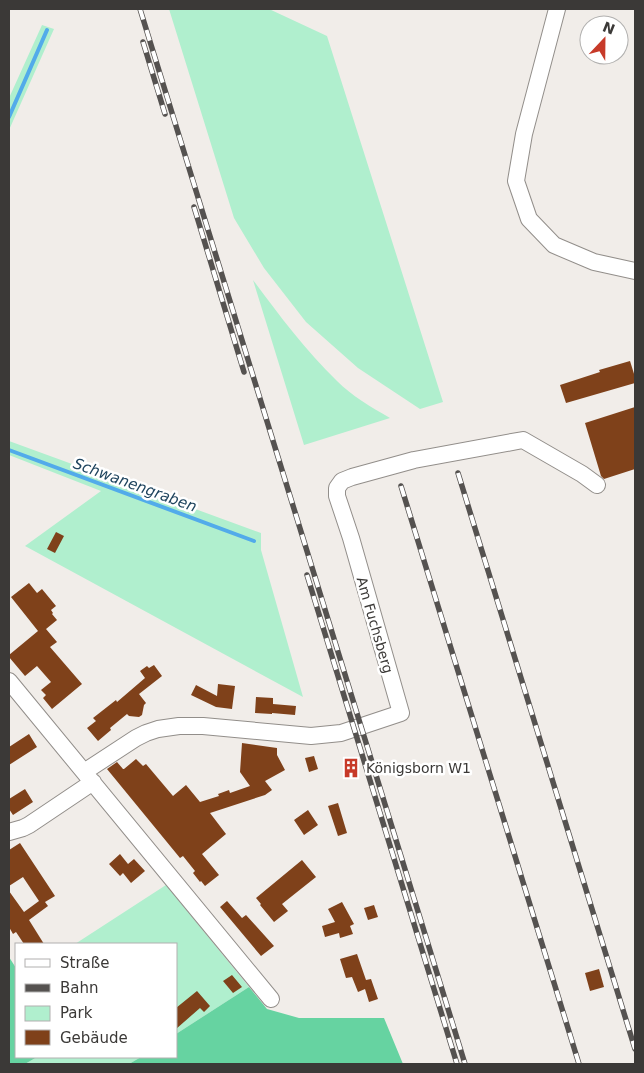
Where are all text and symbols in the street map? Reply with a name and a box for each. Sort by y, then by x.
north arrow [579,15,629,65]
text: N [600,18,617,38]
water label: Schwanengraben [71,454,199,516]
street label: Am Fuchsberg [354,575,396,675]
building icon: Königsborn W1 [340,757,362,779]
place label: Königsborn W1 [366,760,471,776]
legend [15,943,178,1058]
text: Straße [60,954,109,972]
text: Bahn [60,979,99,997]
text: Park [60,1004,93,1022]
text: Gebäude [60,1029,128,1047]

